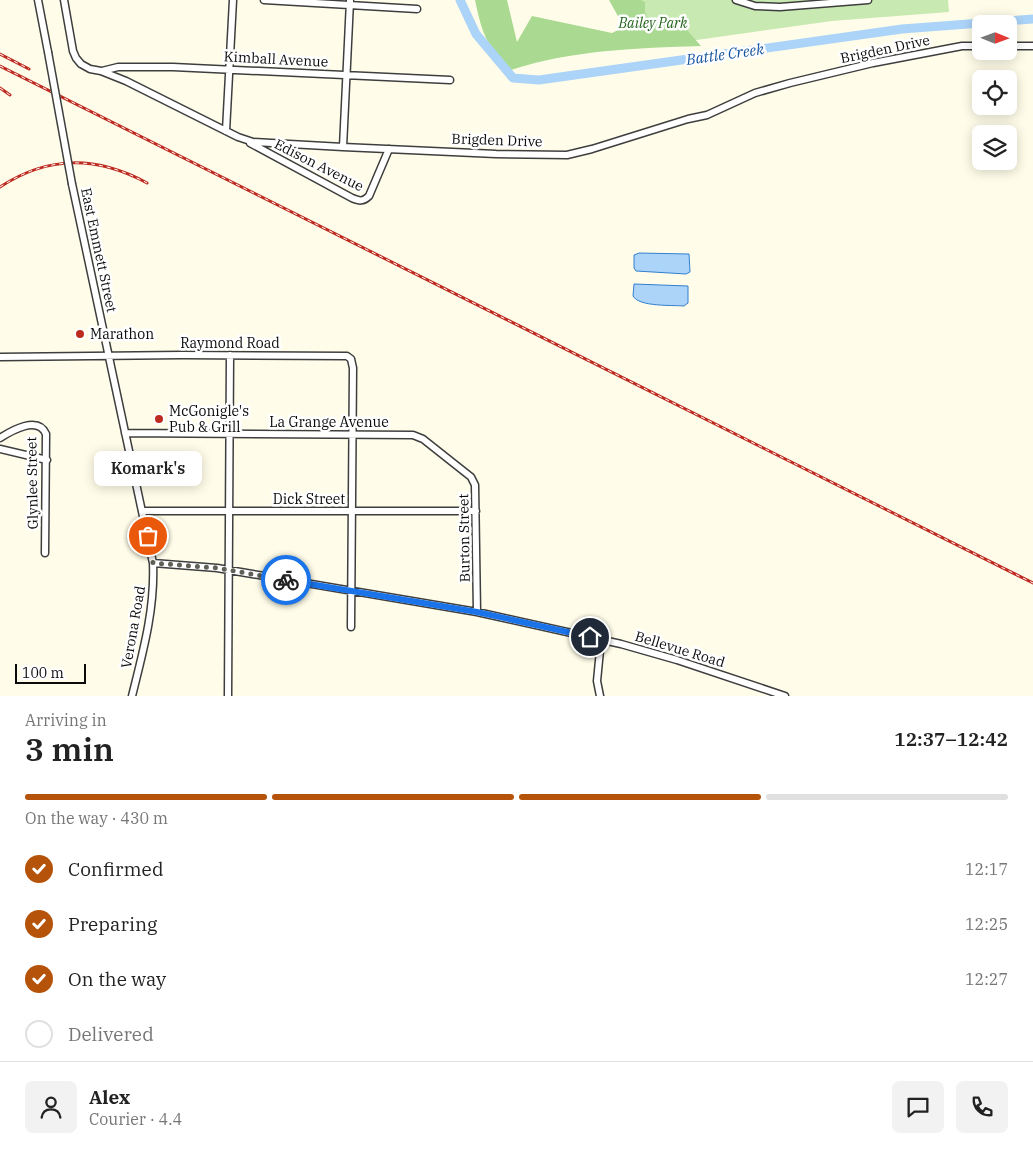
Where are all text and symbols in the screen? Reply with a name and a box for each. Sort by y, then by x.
park label: Bailey Park [617,14,688,32]
north arrow [972,15,1018,60]
map controls [972,15,1017,170]
street label: Brigden Drive [839,31,931,67]
water label: Battle Creek [684,39,765,69]
street label: Kimball Avenue [223,47,329,71]
button: locate [972,70,1017,115]
button: layers [972,125,1017,170]
street label: Brigden Drive [451,129,543,151]
street label: Edison Avenue [271,135,367,195]
street label: East Emmett Street [77,186,121,314]
place label: Marathon [90,325,154,343]
marker: Marathon [74,328,86,340]
street label: Raymond Road [180,334,280,352]
place label: McGonigle's Pub & Grill [169,402,249,436]
marker: McGonigle's Pub & Grill [153,413,165,425]
street label: La Grange Avenue [269,413,389,431]
street label: Glynlee Street [22,437,42,529]
callout: Komark's [94,451,202,486]
text: Komark's [111,458,185,478]
street label: Dick Street [273,490,345,508]
street label: Burton Street [454,493,474,582]
pin [127,515,169,557]
icon: bag [134,522,162,550]
courier [261,555,311,605]
icon: bike [272,566,300,594]
street label: Verona Road [117,584,149,670]
pin [569,616,611,658]
icon: home [576,623,604,651]
street label: Bellevue Road [633,627,728,671]
scale bar [15,661,86,684]
text: 100 m [22,664,64,682]
text: Arriving in [25,710,107,730]
text: 12:37–12:42 [894,727,1008,751]
text: 3 min [25,728,114,770]
text: On the way · 430 m [25,808,168,828]
icon: check [25,855,53,883]
text: Confirmed [68,857,163,881]
text: 12:17 [965,859,1008,879]
icon: check [25,910,53,938]
text: Preparing [68,912,157,936]
text: 12:25 [965,914,1008,934]
icon: check [25,965,53,993]
text: On the way [68,967,166,991]
text: 12:27 [965,969,1008,989]
text: Delivered [68,1022,154,1046]
button: person [25,1081,77,1133]
button: chat [892,1081,944,1133]
button: phone [956,1081,1008,1133]
text: Alex [89,1085,130,1109]
text: Courier · 4.4 [89,1109,182,1129]

